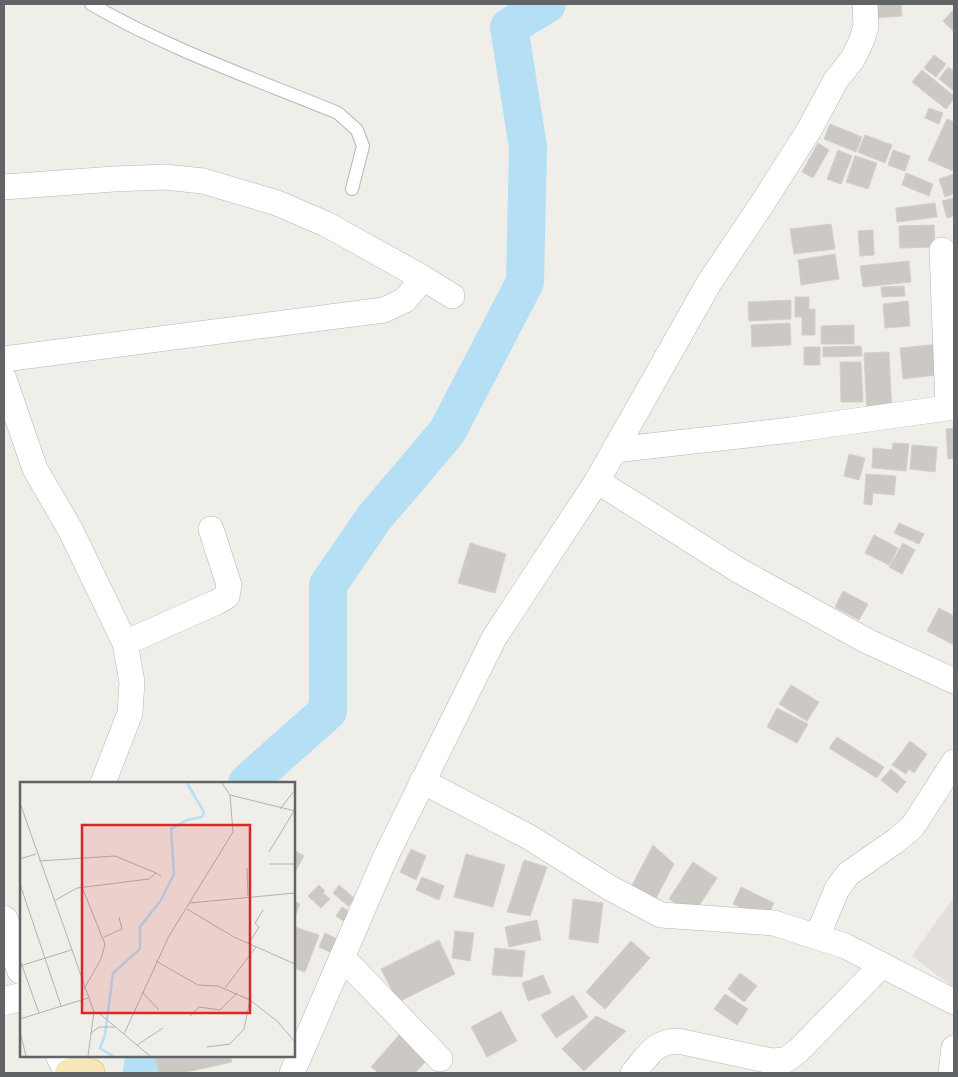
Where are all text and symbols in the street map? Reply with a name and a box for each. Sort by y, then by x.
inset map [20,782,295,1057]

